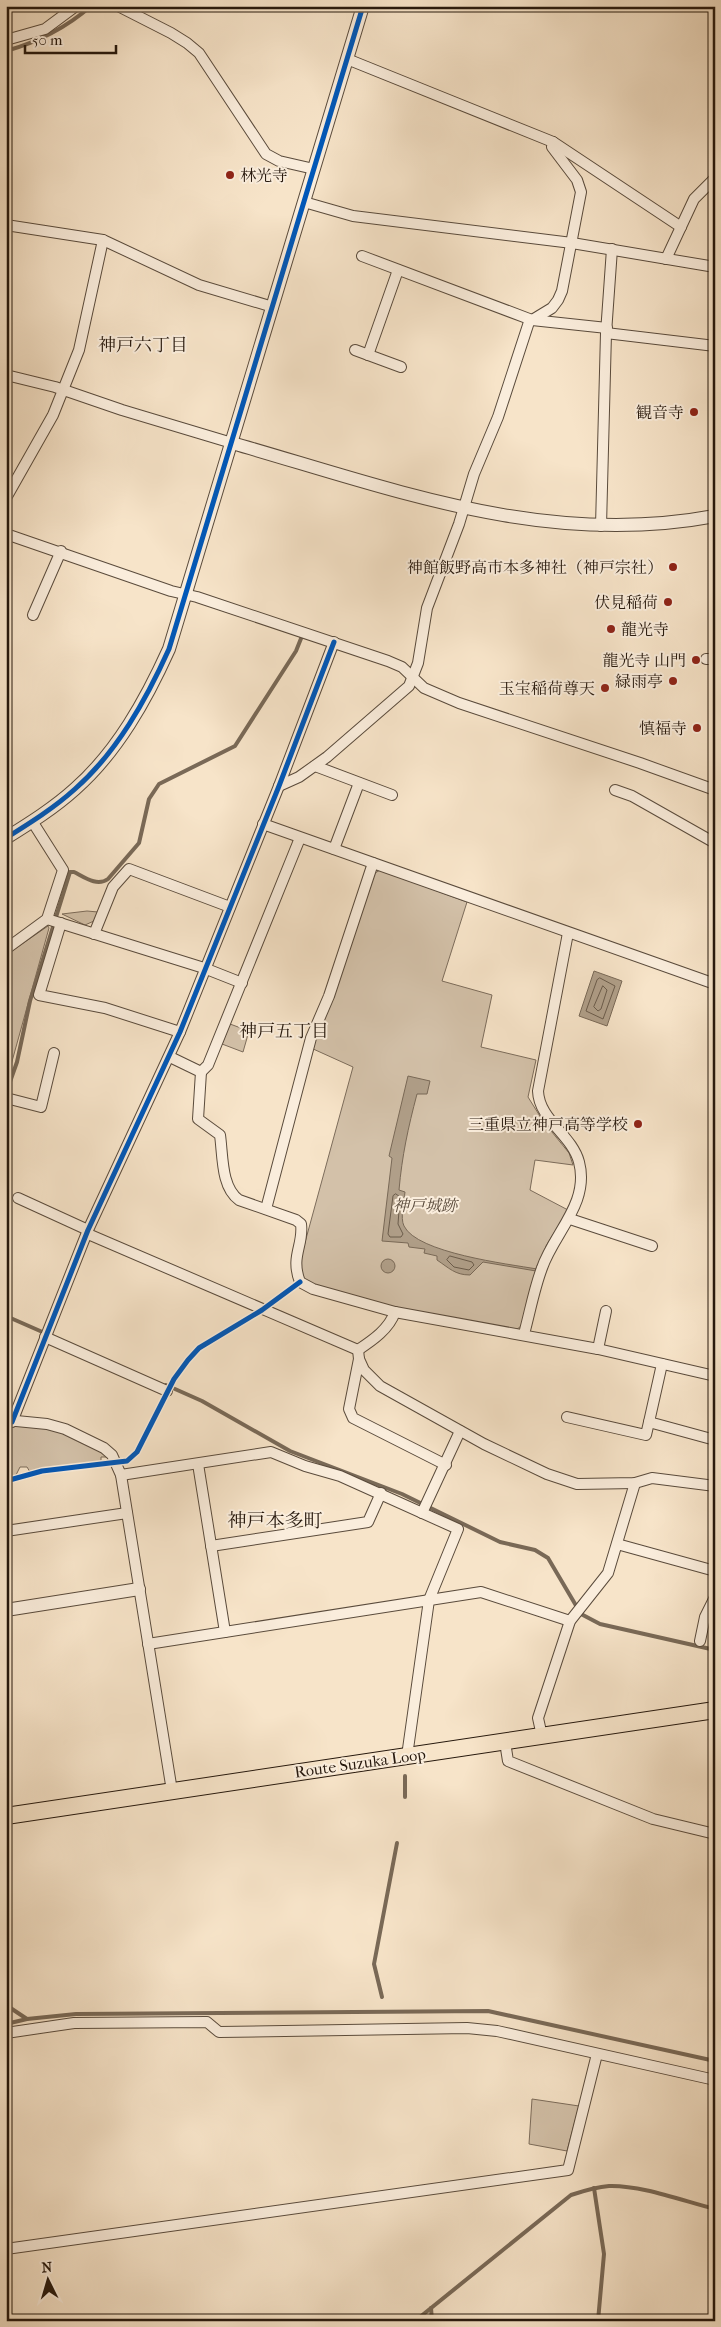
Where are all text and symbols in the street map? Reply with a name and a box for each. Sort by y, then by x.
scale bar [25,22,116,54]
text: 50 m [32,31,63,49]
place label: 林光寺 [240,166,288,185]
marker: 林光寺 [224,169,236,181]
district label: 神戸六丁目 [98,335,188,356]
place label: 観音寺 [636,403,684,422]
marker: 観音寺 [688,406,700,418]
place label: 神館飯野高市本多神社（神戸宗社） [407,558,663,577]
marker: 神館飯野高市本多神社（神戸宗社） [667,561,679,573]
place label: 伏見稲荷 [594,593,658,612]
marker: 伏見稲荷 [662,596,674,608]
place label: 龍光寺 [621,620,669,639]
marker: 龍光寺 [605,623,617,635]
place label: 龍光寺 山門 [603,651,686,670]
marker: 龍光寺 山門 [690,654,702,666]
place label: 緑雨亭 [615,672,663,691]
marker: 緑雨亭 [667,675,679,687]
place label: 玉宝稲荷尊天 [499,679,595,698]
marker: 玉宝稲荷尊天 [599,682,611,694]
place label: 慎福寺 [639,719,687,738]
marker: 慎福寺 [691,722,703,734]
district label: 神戸五丁目 [239,1021,329,1042]
place label: 三重県立神戸高等学校 [468,1115,628,1134]
marker: 三重県立神戸高等学校 [632,1118,644,1130]
park label: 神戸城跡 [393,1196,460,1215]
district label: 神戸本多町 [227,1510,323,1532]
street label: Route Suzuka Loop [293,1744,427,1782]
north arrow [22,2254,72,2304]
text: N [41,2259,53,2276]

